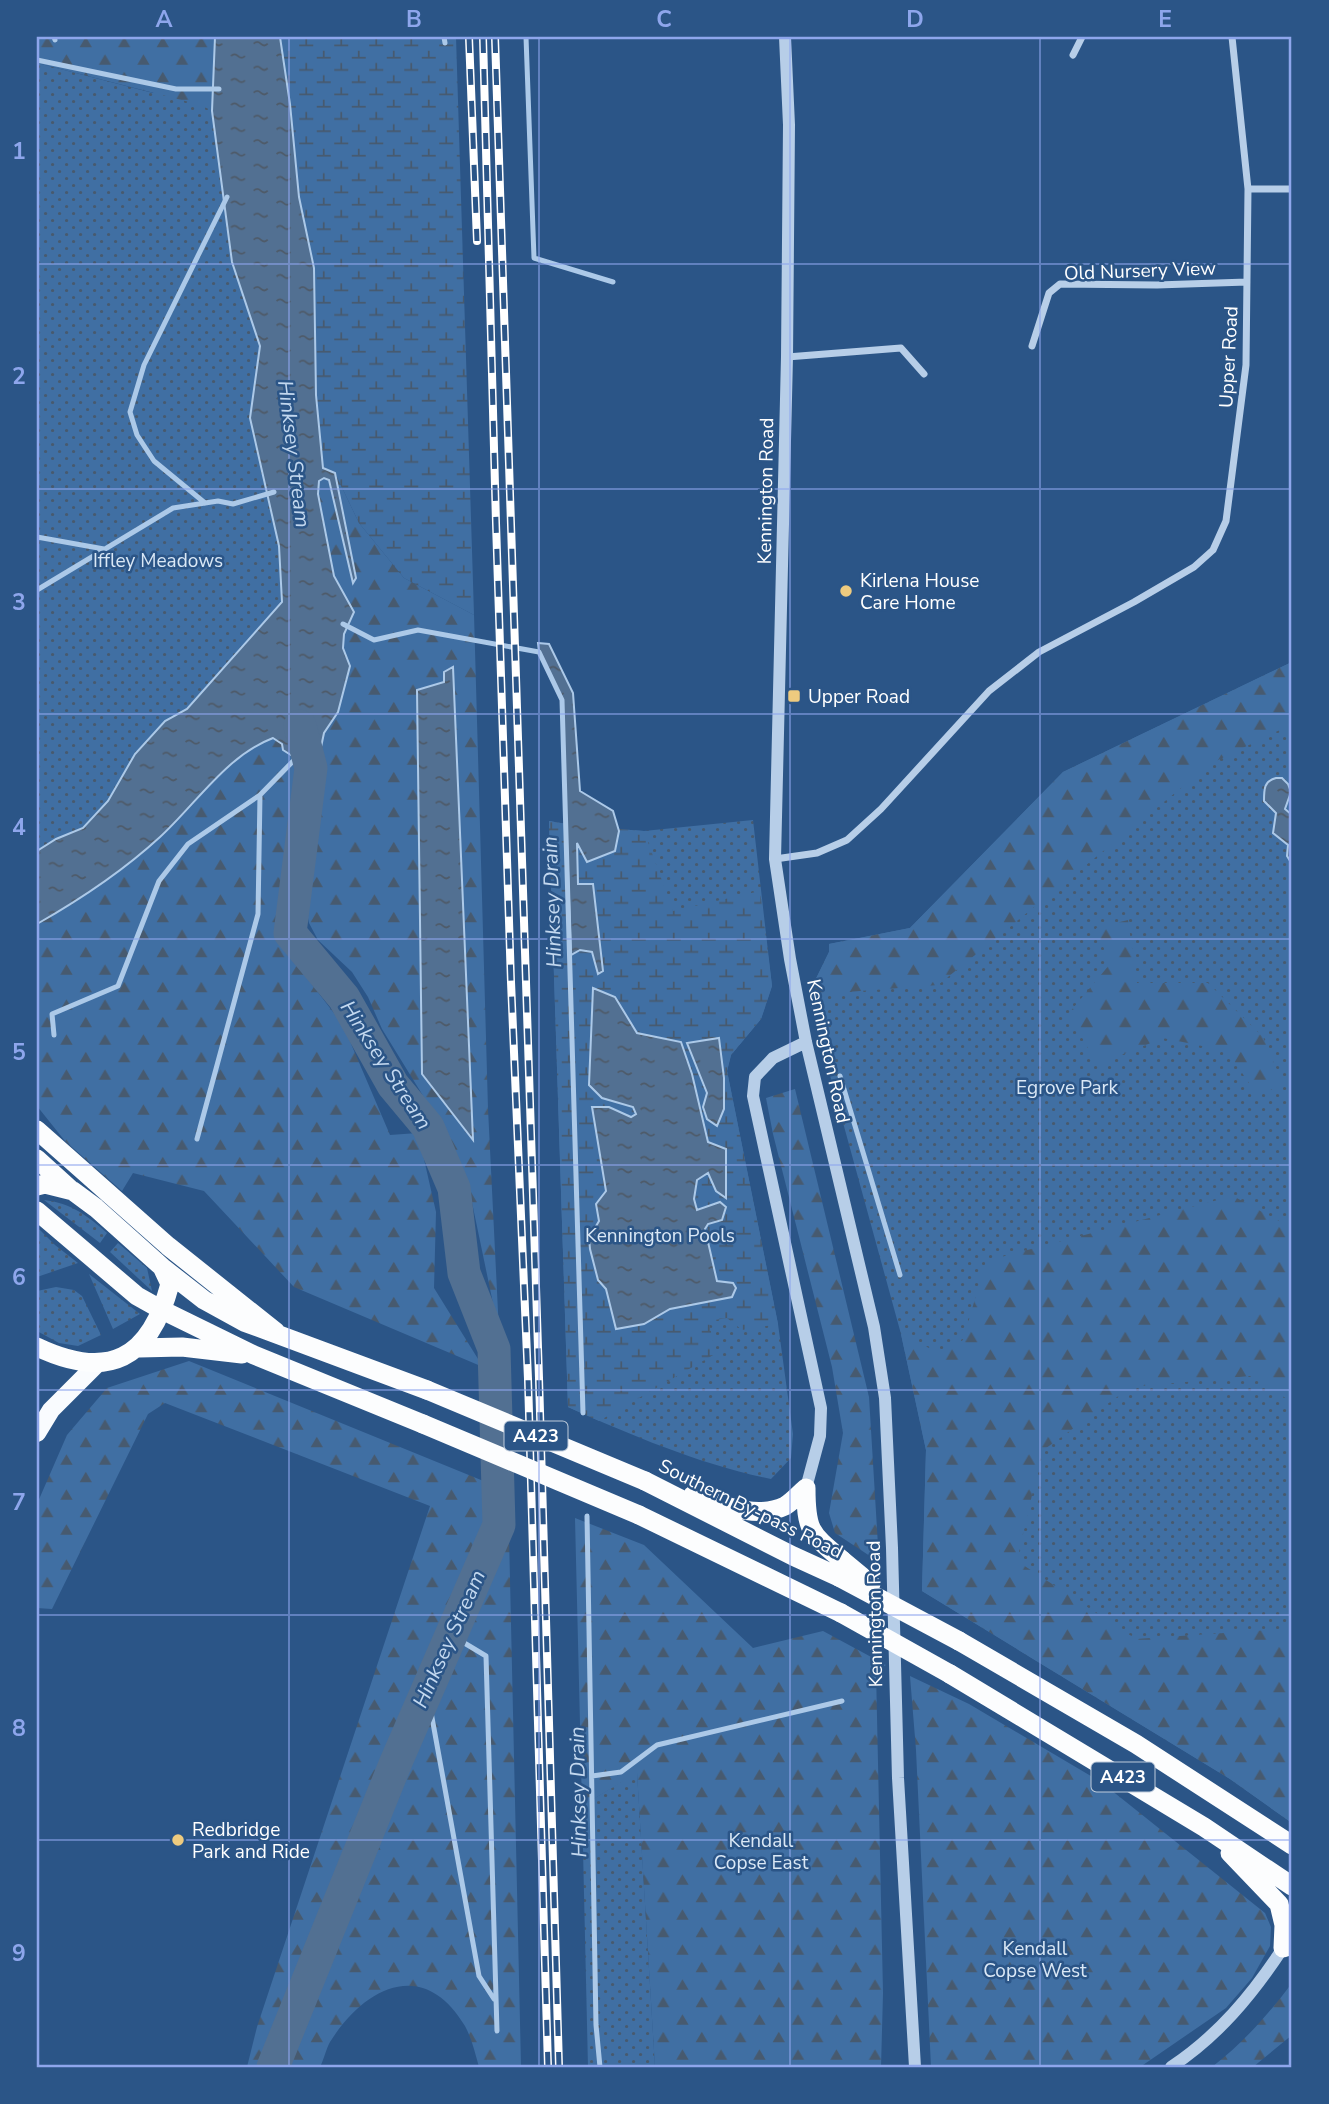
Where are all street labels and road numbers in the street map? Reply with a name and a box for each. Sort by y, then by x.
street label: Old Nursery View [1064,255,1217,287]
street label: Upper Road [1213,305,1245,409]
street label: Kennington Road [752,417,780,565]
street label: Kennington Road [800,977,856,1126]
road number: A423 [504,1422,568,1450]
street label: Southern By-pass Road [654,1453,847,1565]
street label: Kennington Road [861,1540,889,1688]
road number: A423 [1092,1762,1154,1792]

